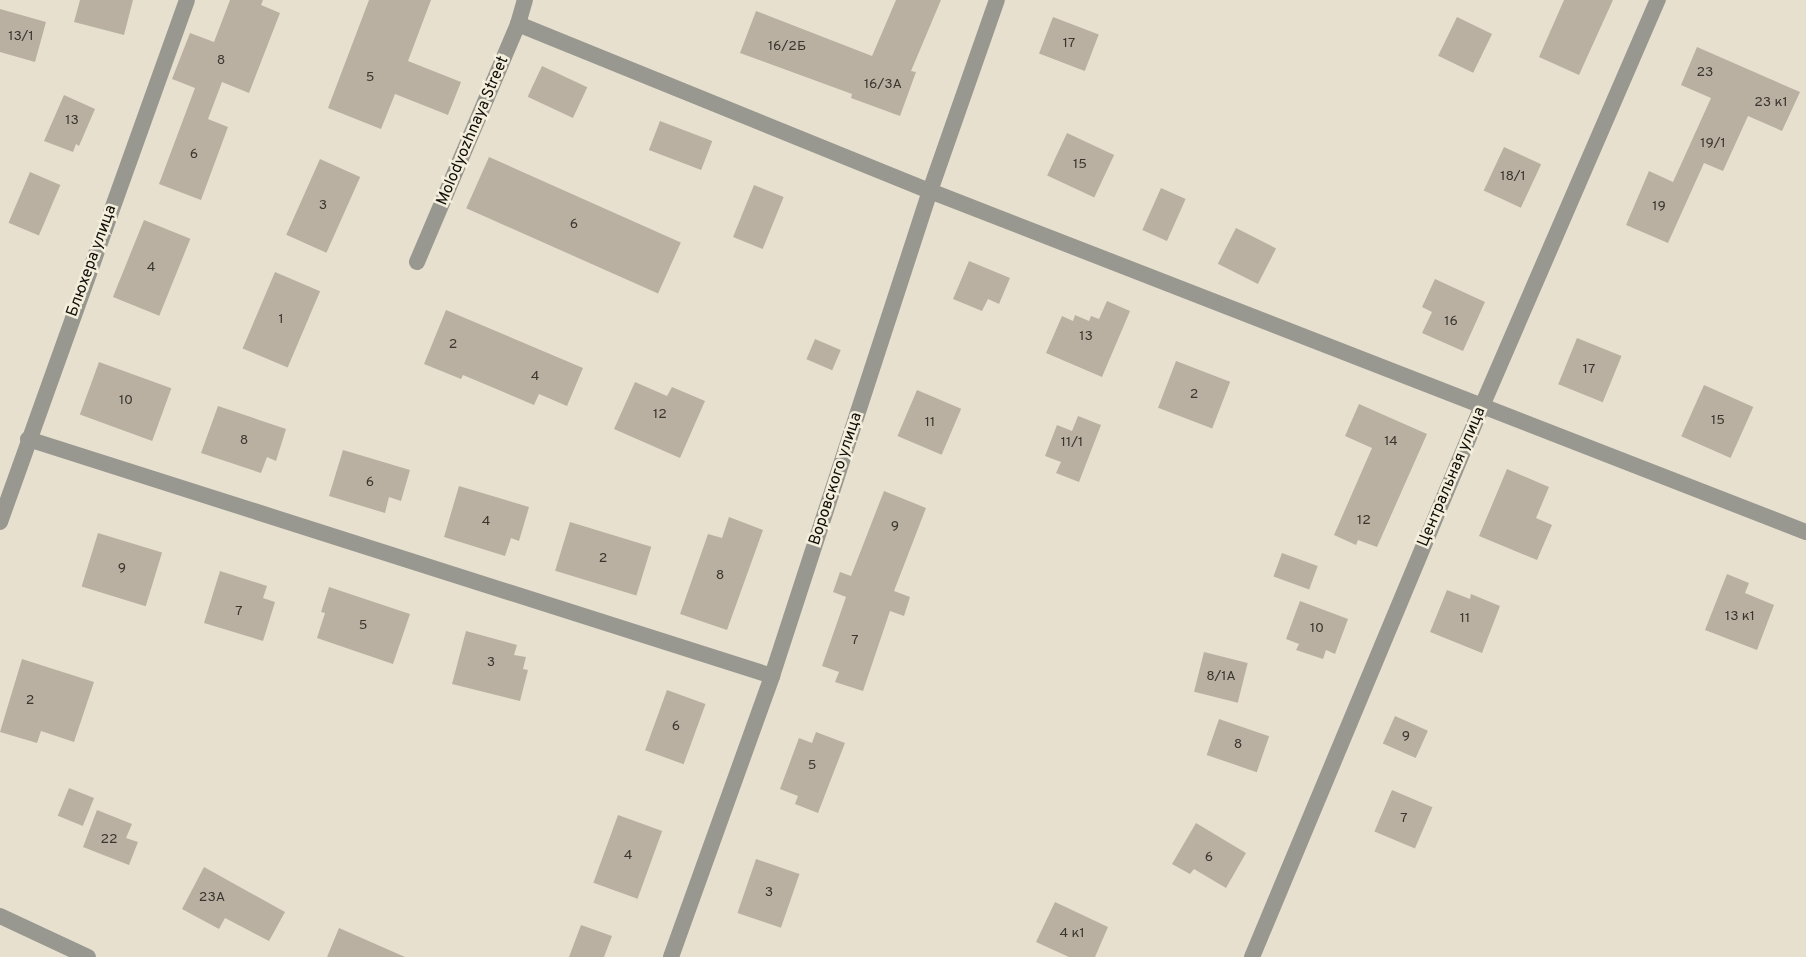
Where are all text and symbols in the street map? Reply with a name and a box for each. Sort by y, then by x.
house number: 13/1 [8,29,34,45]
house number: 17 [1063,36,1075,52]
house number: 16/2Б [768,39,806,55]
house number: 8 [217,53,225,69]
street label: Molodyozhnaya Street [433,53,513,209]
house number: 23 [1697,65,1713,81]
house number: 5 [366,70,374,86]
house number: 16/3А [864,77,902,93]
house number: 23 к1 [1754,95,1788,111]
house number: 13 [65,113,79,129]
house number: 19/1 [1700,136,1726,152]
house number: 6 [190,147,198,163]
house number: 15 [1073,157,1087,173]
house number: 18/1 [1500,169,1526,185]
house number: 3 [319,198,327,214]
house number: 19 [1652,199,1666,215]
street label: Блюхера улица [63,202,121,320]
house number: 6 [570,217,578,233]
house number: 4 [147,260,155,276]
house number: 1 [278,312,284,328]
house number: 16 [1444,314,1458,330]
house number: 13 [1079,329,1093,345]
house number: 2 [449,337,457,353]
house number: 17 [1583,362,1595,378]
house number: 4 [531,369,539,385]
house number: 2 [1190,387,1198,403]
house number: 10 [119,393,133,409]
street label: Центральная улица [1414,404,1490,550]
house number: 12 [653,407,667,423]
street label: Воровского улица [805,410,867,548]
house number: 15 [1711,413,1725,429]
house number: 11 [925,415,935,431]
house number: 8 [240,433,248,449]
house number: 14 [1384,434,1398,450]
house number: 11/1 [1061,435,1083,451]
house number: 6 [366,475,374,491]
house number: 12 [1357,513,1371,529]
house number: 4 [482,514,490,530]
house number: 9 [891,519,899,535]
house number: 2 [599,551,607,567]
house number: 9 [118,561,126,577]
house number: 8 [716,568,724,584]
house number: 7 [235,604,243,620]
house number: 13 к1 [1725,609,1755,625]
house number: 11 [1460,611,1470,627]
house number: 5 [359,618,367,634]
house number: 10 [1310,621,1324,637]
house number: 7 [851,633,859,649]
house number: 3 [487,655,495,671]
house number: 8/1А [1206,669,1236,685]
house number: 2 [26,693,34,709]
house number: 6 [672,719,680,735]
house number: 9 [1402,729,1410,745]
house number: 8 [1234,737,1242,753]
house number: 5 [808,758,816,774]
house number: 7 [1400,811,1408,827]
house number: 22 [100,832,118,848]
house number: 4 [624,848,632,864]
house number: 6 [1205,850,1213,866]
house number: 3 [765,885,773,901]
house number: 23А [199,890,225,906]
house number: 4 к1 [1059,926,1085,942]

